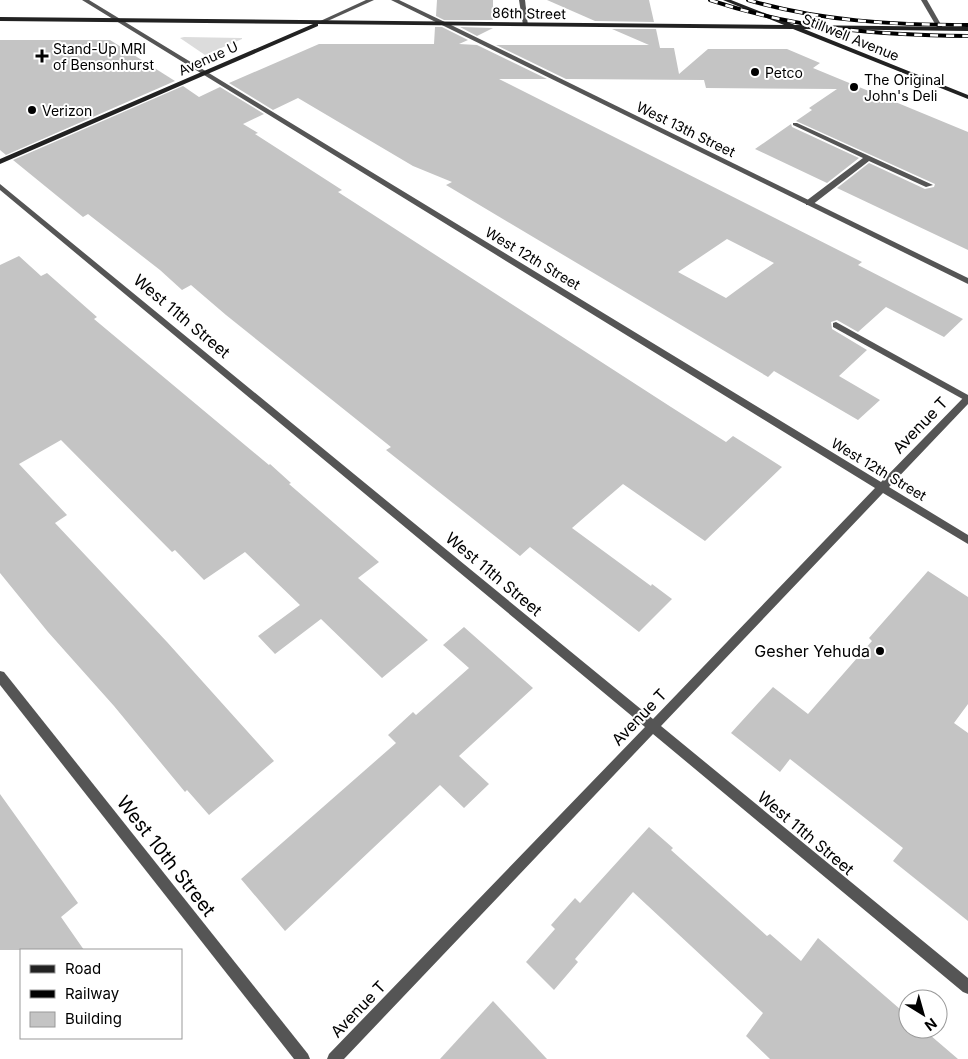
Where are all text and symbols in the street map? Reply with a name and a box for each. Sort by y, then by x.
street label: 86th Street [492,4,566,22]
street label: Stillwell Avenue [800,10,902,64]
street label: Avenue U [176,37,240,79]
place label: Stand-Up MRI of Bensonhurst [53,40,154,73]
marker: Stand-Up MRI of Bensonhurst [35,49,49,63]
place label: Petco [765,64,803,81]
marker: Petco [749,66,761,78]
place label: The Original John's Deli [864,71,945,104]
marker: The Original John's Deli [848,81,860,93]
street label: West 13th Street [634,98,739,160]
place label: Verizon [42,102,92,119]
marker: Verizon [26,104,38,116]
street label: West 12th Street [482,223,584,293]
street label: West 11th Street [130,270,234,362]
street label: Avenue T [888,393,952,457]
street label: West 12th Street [828,434,930,504]
street label: West 11th Street [442,528,546,620]
place label: Gesher Yehuda [754,641,870,661]
marker: Gesher Yehuda [874,645,886,657]
street label: Avenue T [607,685,671,749]
street label: West 11th Street [754,787,858,879]
street label: West 10th Street [112,791,220,921]
legend [20,949,182,1039]
text: Road [65,959,101,978]
street label: Avenue T [326,977,390,1041]
text: Railway [65,984,120,1003]
north arrow [898,989,948,1039]
text: Building [65,1009,122,1028]
text: N [922,1015,941,1035]

